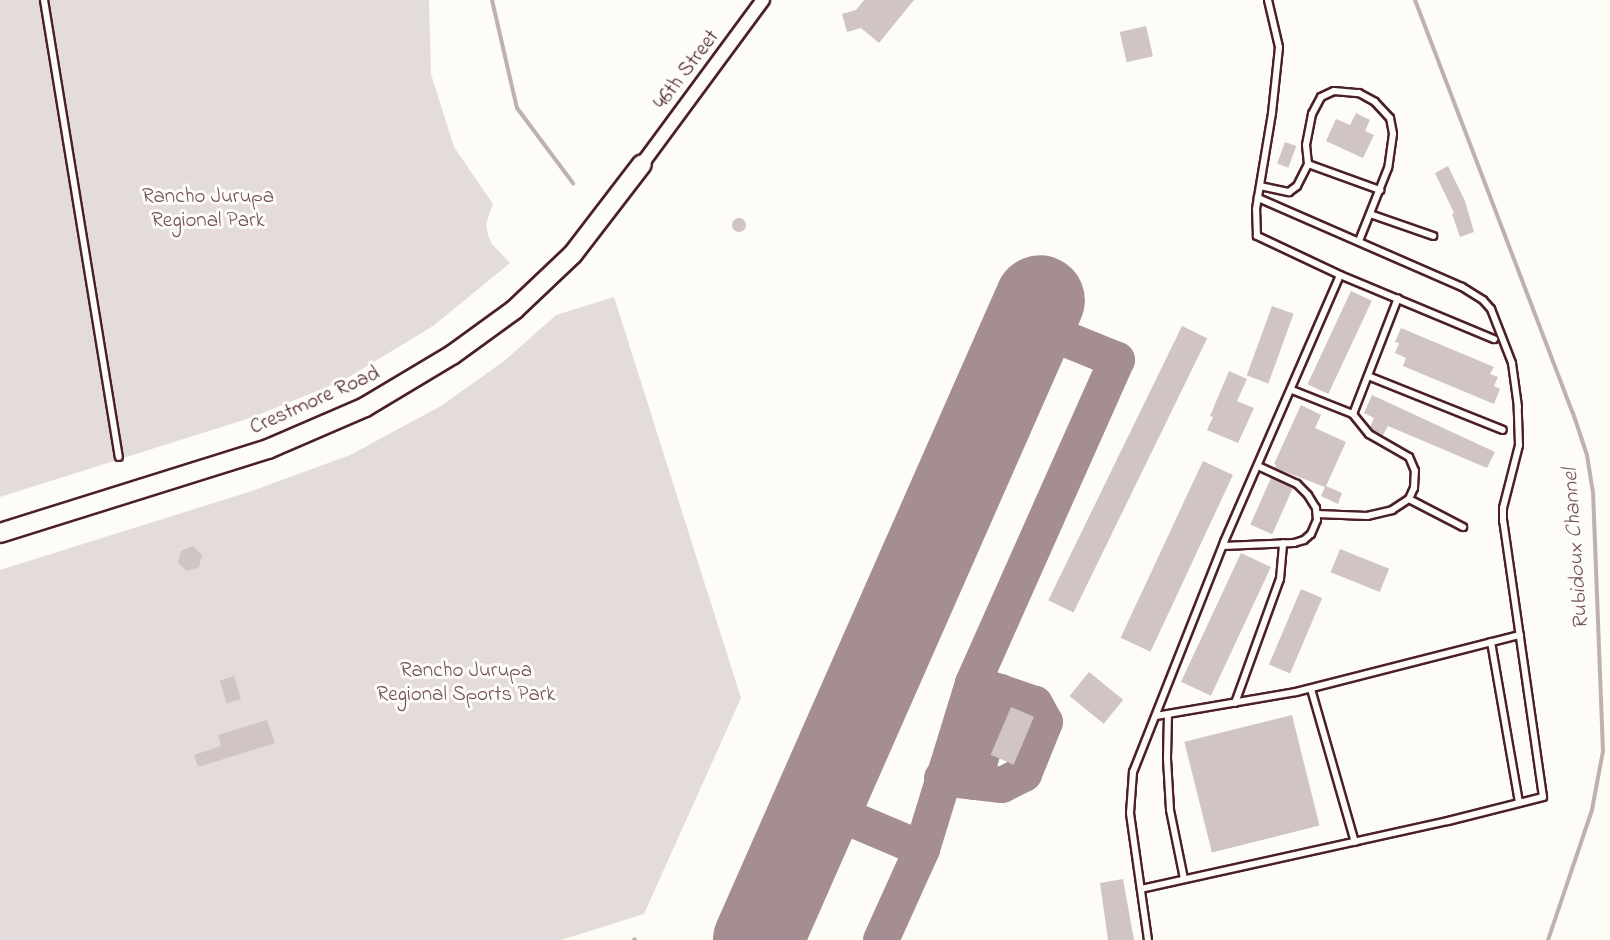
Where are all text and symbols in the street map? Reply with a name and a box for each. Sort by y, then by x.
street label: 46th Street [649,25,725,115]
park label: Rancho Jurupa Regional Park [142,184,274,234]
street label: Crestmore Road [246,361,384,441]
water label: Rubidoux Channel [1558,467,1596,631]
park label: Rancho Jurupa Regional Sports Park [377,658,555,708]

